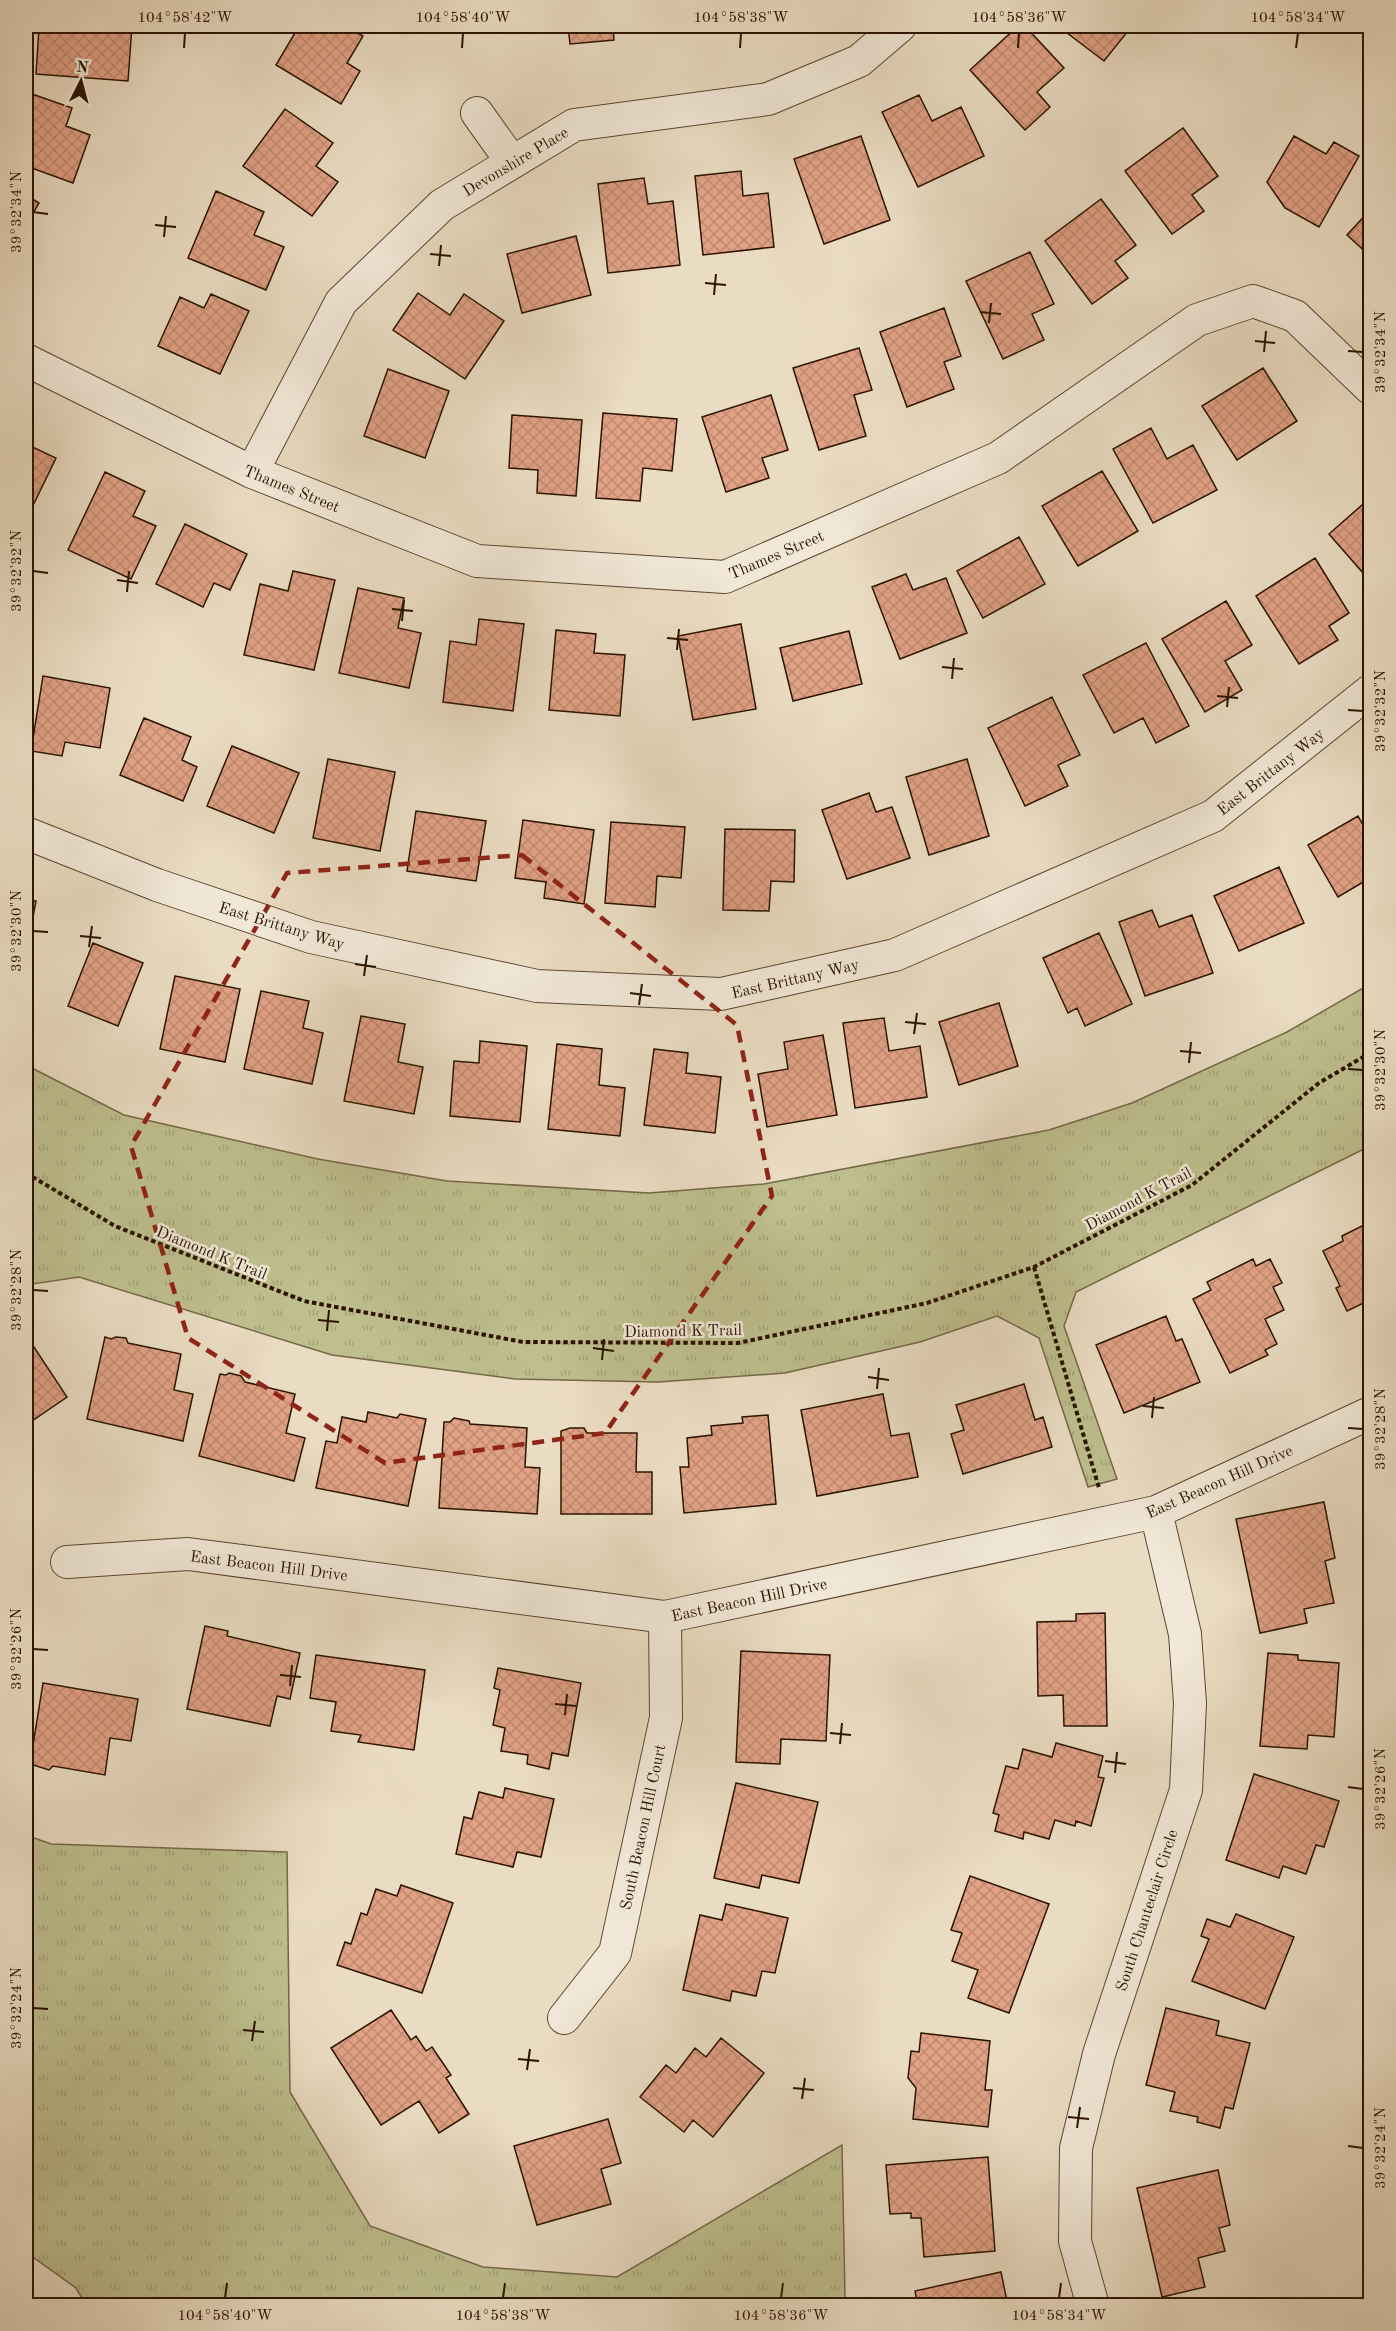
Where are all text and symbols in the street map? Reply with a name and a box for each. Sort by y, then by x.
text: 104°58'42"W [137,11,233,26]
text: 104°58'40"W [415,11,511,26]
text: 104°58'38"W [693,11,789,26]
text: 104°58'36"W [971,11,1067,26]
text: 104°58'34"W [1250,11,1346,26]
north arrow [51,51,111,111]
text: N [75,59,90,77]
street label: Devonshire Place [461,125,572,200]
text: 39°32'34"N [10,171,25,253]
text: 39°32'34"N [1374,311,1389,393]
street label: Thames Street [241,463,342,517]
street label: Thames Street [727,528,827,583]
text: 39°32'32"N [10,530,25,612]
text: 39°32'32"N [1374,670,1389,752]
street label: East Brittany Way [1215,726,1328,819]
text: 39°32'30"N [10,890,25,972]
street label: East Brittany Way [217,900,347,954]
street label: East Brittany Way [730,957,861,1002]
text: 39°32'30"N [1374,1029,1389,1111]
street label: Diamond K Trail [1083,1165,1195,1235]
street label: Diamond K Trail [154,1224,269,1283]
text: 39°32'28"N [10,1249,25,1331]
street label: Diamond K Trail [624,1323,742,1341]
text: 39°32'28"N [1374,1388,1389,1470]
street label: East Beacon Hill Drive [1144,1443,1296,1522]
street label: East Beacon Hill Drive [189,1549,349,1585]
street label: East Beacon Hill Drive [670,1577,829,1625]
text: 39°32'26"N [10,1608,25,1690]
street label: South Beacon Hill Court [619,1743,669,1912]
text: 39°32'26"N [1374,1748,1389,1830]
street label: South Chanteclair Circle [1114,1828,1182,1993]
text: 39°32'24"N [10,1967,25,2049]
text: 39°32'24"N [1374,2107,1389,2189]
text: 104°58'40"W [177,2309,273,2324]
text: 104°58'38"W [455,2309,551,2324]
text: 104°58'36"W [733,2309,829,2324]
text: 104°58'34"W [1011,2309,1107,2324]

